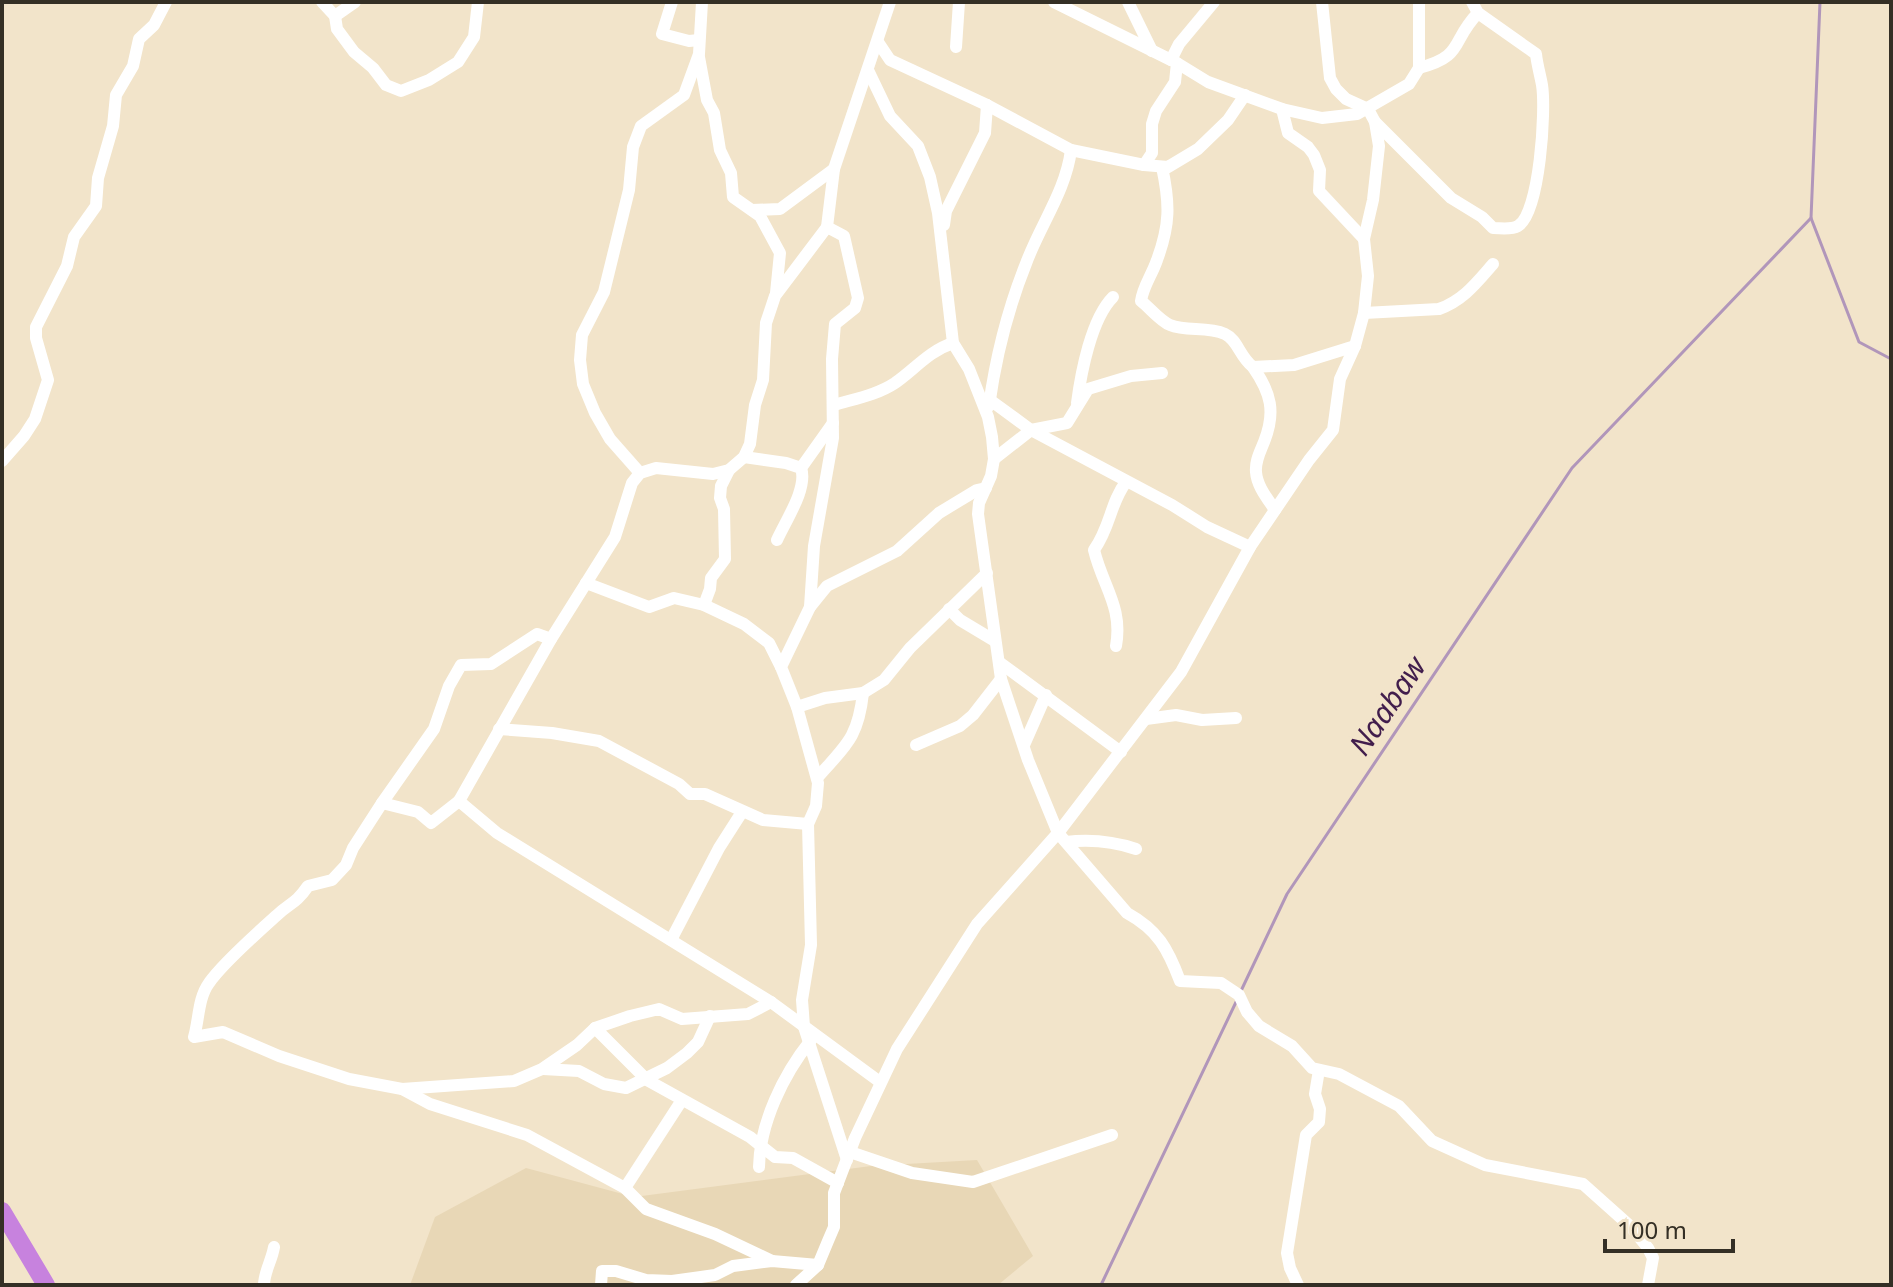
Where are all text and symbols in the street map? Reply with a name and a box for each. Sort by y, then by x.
water label: Naabaw [1339,646,1436,763]
scale bar [1605,1203,1733,1253]
text: 100 m [1617,1213,1687,1246]

